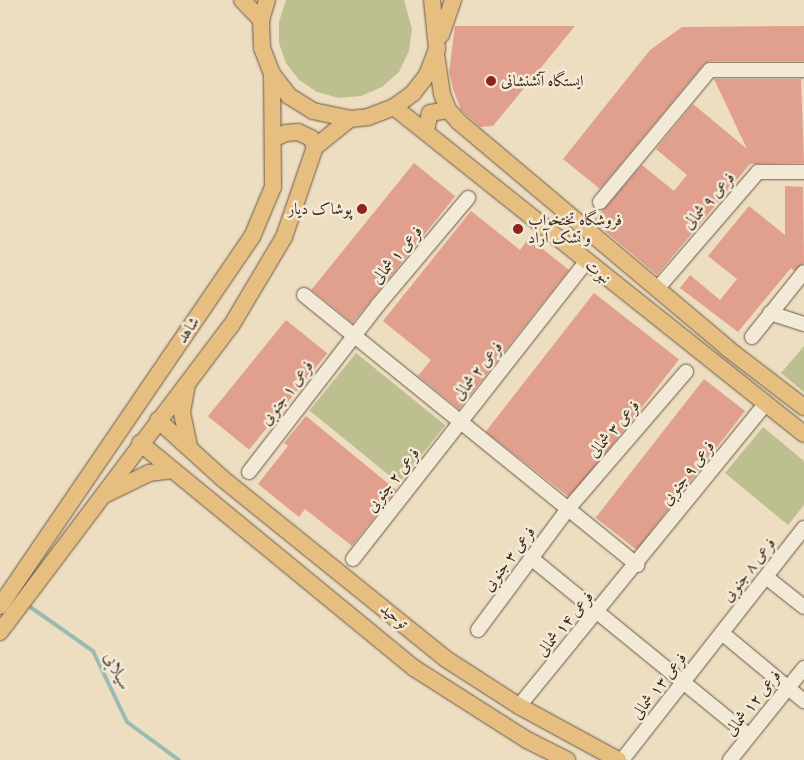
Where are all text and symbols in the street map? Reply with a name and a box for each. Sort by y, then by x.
place label: ایستگاه آتشنشانی [501,71,584,91]
marker: ایستگاه آتشنشانی [485,75,497,87]
street label: فرعی ۹ شمالی [679,168,739,234]
place label: پوشاک دیار [288,199,352,219]
marker: پوشاک دیار [356,203,368,215]
place label: فروشگاه تختخواب و تشک آراد [528,210,622,248]
street label: فرعی ۱ شمالی [367,222,427,288]
marker: فروشگاه تختخواب و تشک آراد [512,223,524,235]
street label: نبوت [581,256,615,288]
street label: شاهد [172,313,204,347]
street label: فرعی ۲ شمالی [449,338,507,404]
street label: فرعی ۱ جنوبی [256,357,318,429]
street label: فرعی ۳ شمالی [584,396,644,462]
street label: فرعی ۹ جنوبی [657,437,719,509]
street label: فرعی ۲ جنوبی [362,444,424,516]
street label: فرعی ۳ جنوبی [478,523,540,595]
street label: فرعی ۸ جنوبی [718,534,780,606]
street label: فرعی ۱۴ شمالی [532,588,598,660]
street label: توحید [376,599,412,633]
water label: سیلابی [99,648,137,694]
street label: فرعی ۱۳ شمالی [627,649,691,723]
street label: فرعی ۱۲ شمالی [721,666,785,740]

